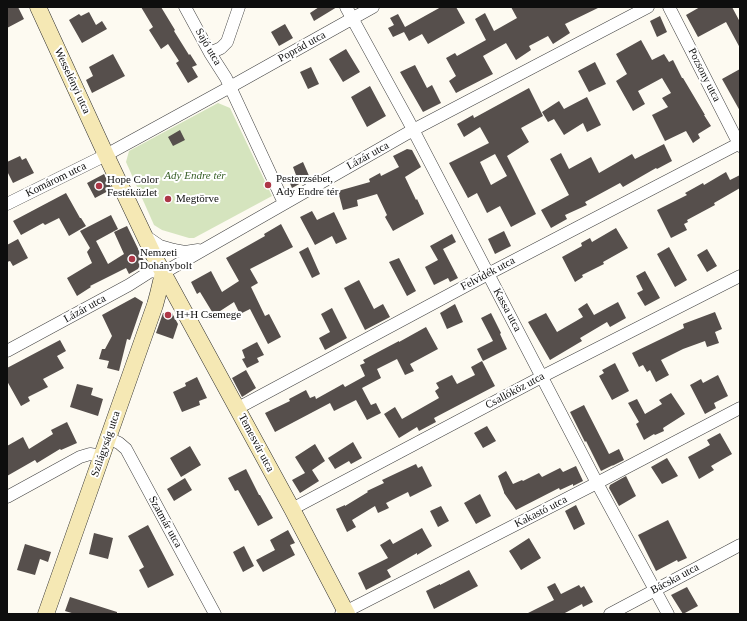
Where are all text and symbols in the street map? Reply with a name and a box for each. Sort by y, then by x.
street label: Sajó utca [192,26,224,68]
street label: Poprád utca [276,29,328,65]
street label: Wesselényi utca [51,46,93,116]
street label: Pozsony utca [685,46,723,104]
street label: Lázár utca [345,139,391,173]
street label: Komárom utca [24,160,88,200]
park label: Ady Endre tér [164,169,226,183]
place label: Pesterzsébet, Ady Endre tér [276,172,338,198]
place label: Hope Color Festéküzlet [107,173,159,199]
marker: Pesterzsébet, Ady Endre tér [263,180,273,190]
marker: Hope Color Festéküzlet [94,181,104,191]
place label: Megtörve [176,192,219,206]
marker: Megtörve [163,194,173,204]
place label: Nemzeti Dohánybolt [140,246,192,272]
marker: Nemzeti Dohánybolt [127,254,137,264]
street label: Felvidék utca [459,254,517,294]
street label: Kassa utca [490,286,524,334]
street label: Lázár utca [62,292,108,326]
place label: H+H Csemege [176,308,241,322]
marker: H+H Csemege [163,310,173,320]
street label: Csallóköz utca [483,370,547,412]
street label: Szilágyság utca [89,409,123,479]
street label: Temesvár utca [235,412,277,474]
street label: Kakastó utca [513,493,569,531]
street label: Szatmár utca [145,494,185,550]
street label: Bácska utca [649,561,701,597]

